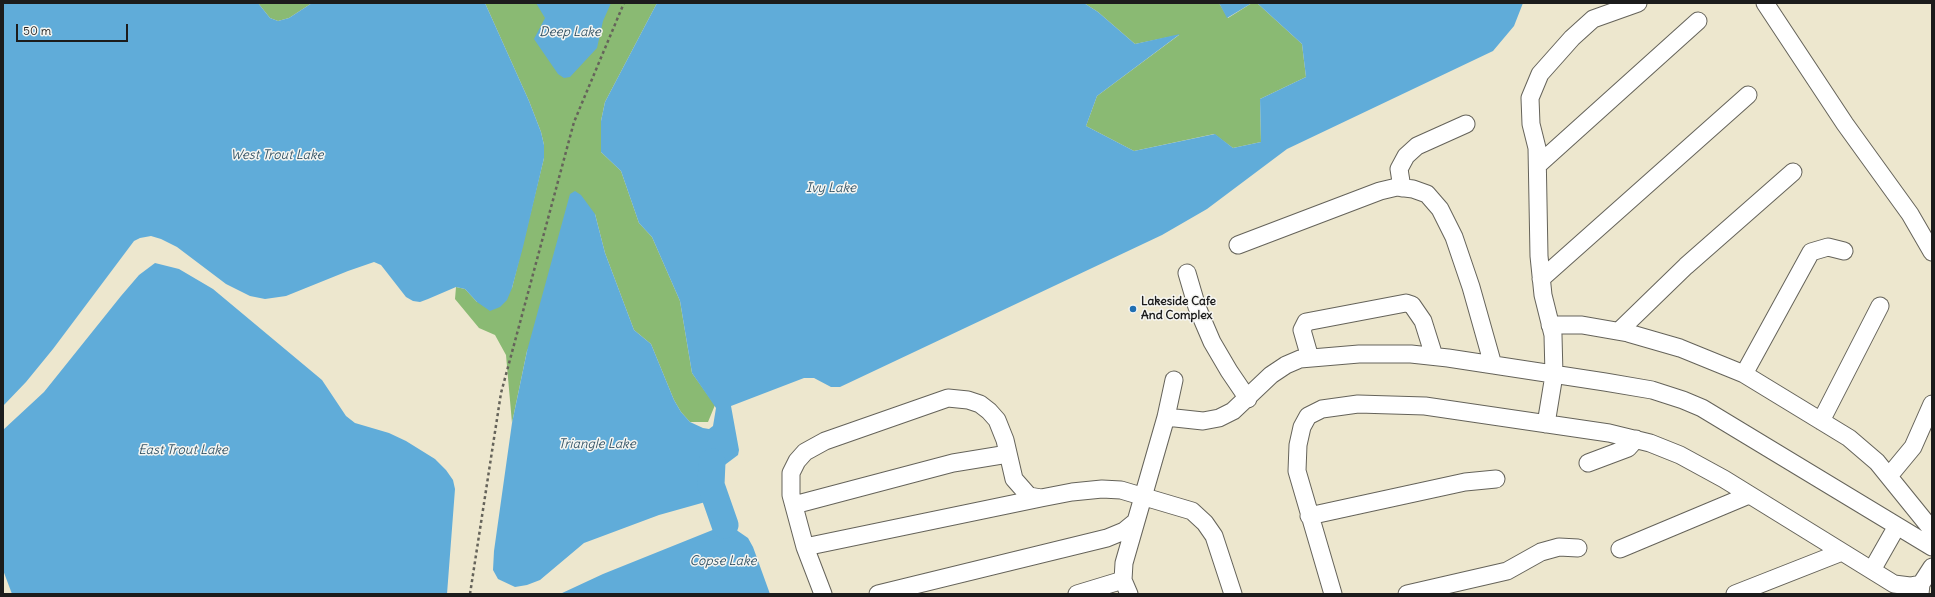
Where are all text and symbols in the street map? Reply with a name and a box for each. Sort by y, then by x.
scale bar [18,16,130,42]
text: 50 m [23,23,51,38]
water label: Deep Lake [539,24,601,40]
water label: West Trout Lake [230,147,324,163]
water label: Ivy Lake [806,180,856,196]
place label: Lakeside Cafe And Complex [1141,295,1216,323]
marker: Lakeside Cafe And Complex [1128,304,1138,314]
water label: Triangle Lake [558,436,636,452]
water label: East Trout Lake [138,442,228,458]
water label: Copse Lake [689,553,757,569]

